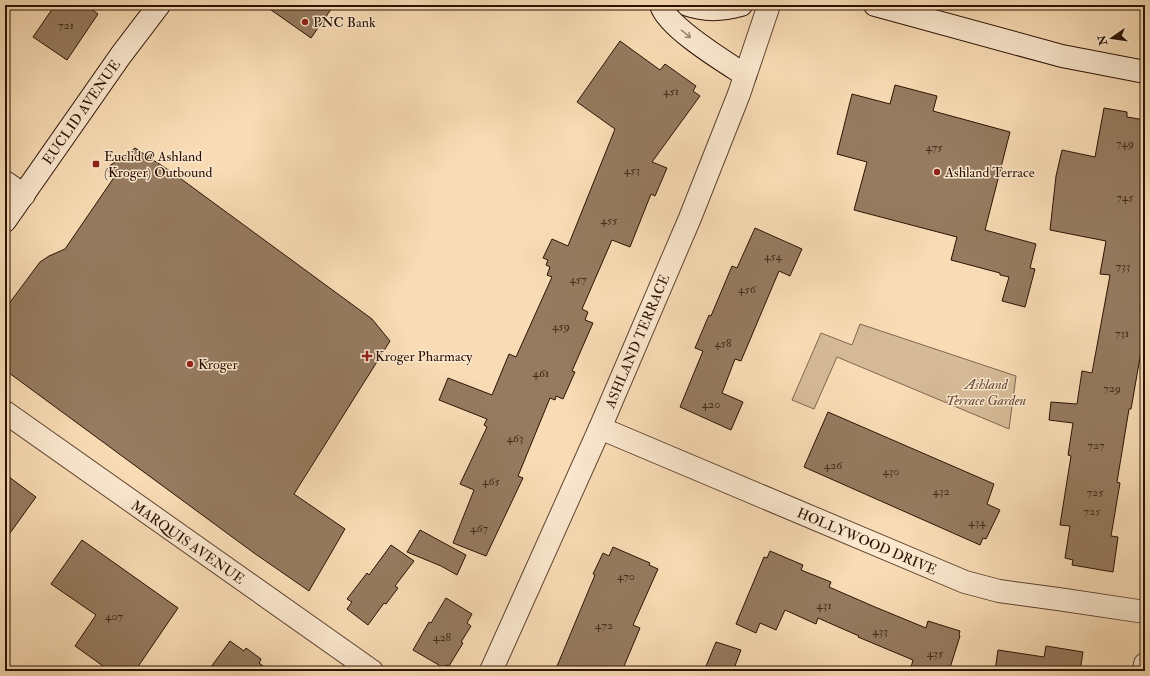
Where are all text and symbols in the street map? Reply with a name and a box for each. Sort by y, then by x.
place label: PNC Bank [313,14,376,31]
marker: PNC Bank [300,17,310,27]
house number: 721 [58,18,74,33]
north arrow [1092,18,1132,58]
one-way arrow [681,29,692,38]
text: N [1095,33,1110,47]
street label: EUCLID AVENUE [39,56,124,168]
house number: 451 [663,84,679,99]
house number: 749 [1116,136,1134,151]
house number: 475 [926,140,943,155]
place label: Euclid @ Ashland (Kroger) Outbound [104,148,212,181]
marker: Euclid @ Ashland (Kroger) Outbound [91,159,101,169]
house number: 453 [624,163,640,178]
place label: Ashland Terrace [944,164,1035,181]
marker: Ashland Terrace [932,167,942,177]
house number: 745 [1117,190,1134,205]
house number: 455 [600,213,618,228]
house number: 454 [764,249,782,264]
house number: 733 [1116,259,1130,274]
house number: 457 [569,272,587,287]
street label: ASHLAND TERRACE [601,272,673,412]
house number: 456 [738,282,757,297]
house number: 459 [552,319,570,334]
house number: 731 [1115,326,1129,341]
house number: 458 [714,336,732,351]
place label: Kroger Pharmacy [375,348,473,366]
marker: Kroger Pharmacy [362,351,372,361]
place label: Kroger [198,356,238,373]
marker: Kroger [185,359,195,369]
house number: 461 [533,366,549,381]
park label: Ashland Terrace Garden [946,376,1026,409]
house number: 729 [1103,381,1121,396]
house number: 420 [702,397,720,412]
house number: 463 [506,431,524,446]
house number: 727 [1087,438,1105,453]
house number: 426 [824,458,843,473]
house number: 430 [882,464,900,479]
house number: 465 [482,474,501,489]
house number: 432 [932,484,950,499]
house number: 725 [1087,485,1104,500]
street label: MARQUIS AVENUE [128,497,248,588]
street label: HOLLYWOOD DRIVE [794,504,939,579]
house number: 725 [1084,504,1101,519]
house number: 434 [968,515,986,530]
house number: 467 [470,521,489,536]
house number: 470 [617,569,635,584]
house number: 431 [816,598,832,613]
house number: 407 [105,609,124,624]
house number: 472 [595,618,613,633]
house number: 433 [872,624,888,639]
house number: 428 [433,630,451,645]
house number: 435 [927,646,944,661]

